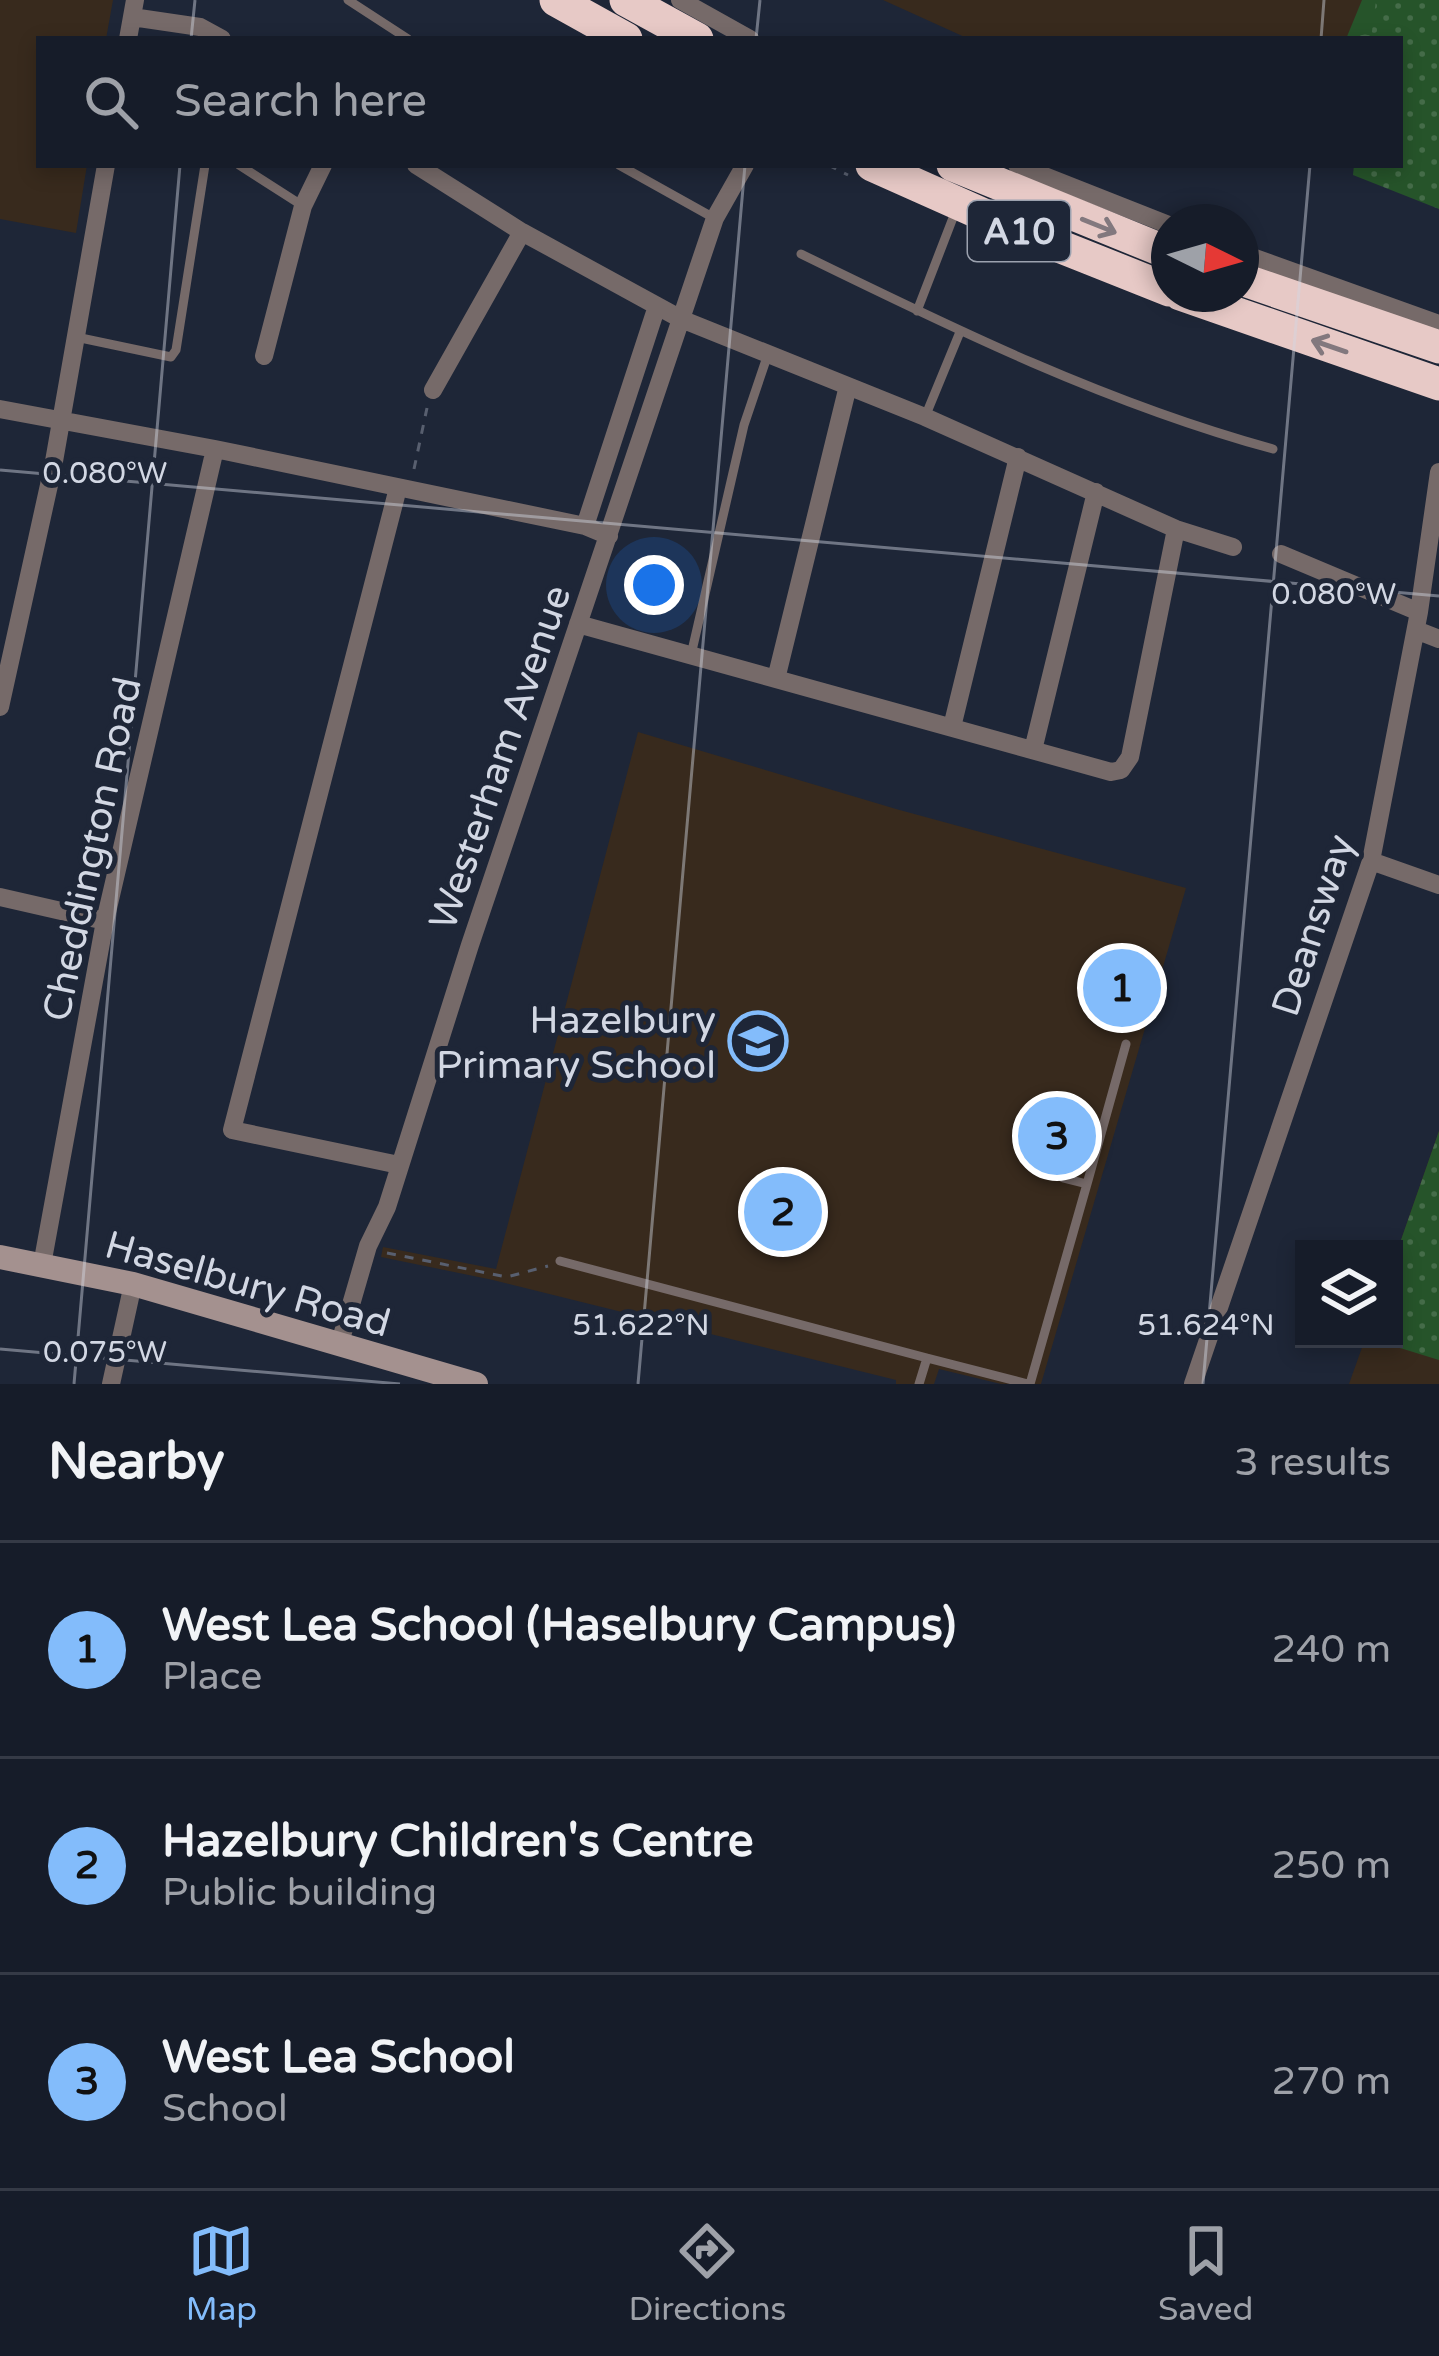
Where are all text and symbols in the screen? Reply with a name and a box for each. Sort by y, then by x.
search box [36,36,1403,168]
icon: search [78,69,144,135]
text: Search here [174,75,427,129]
road number: A10 [968,201,1070,261]
north arrow [1151,204,1259,312]
one-way arrow [1080,217,1117,238]
one-way arrow [1311,333,1349,355]
text: 0.080°W [43,455,167,492]
your location [624,555,684,615]
text: 0.080°W [1272,576,1396,613]
street label: Westerham Avenue [419,579,581,936]
street label: Cheddington Road [33,673,152,1026]
street label: Deansway [1262,829,1365,1022]
pin: 1 [1083,943,1161,1033]
place label: Hazelbury Primary School [436,997,716,1089]
school or university icon: Hazelbury Primary School [727,1010,789,1072]
pin: 3 [1018,1091,1096,1181]
pin: 2 [744,1167,822,1257]
street label: Haselbury Road [100,1221,395,1348]
map controls [1295,1240,1403,1348]
button: layers [1295,1240,1403,1348]
text: 51.622°N [572,1307,710,1344]
text: 51.624°N [1137,1307,1275,1344]
text: 0.075°W [43,1334,167,1371]
text: Nearby [48,1431,225,1493]
text: 3 results [1234,1439,1391,1486]
text: West Lea School (Haselbury Campus) [162,1599,956,1653]
text: 1 [75,1626,99,1673]
text: 240 m [1272,1626,1391,1673]
text: Place [162,1653,262,1700]
text: Hazelbury Children's Centre [162,1815,754,1869]
text: 2 [75,1842,99,1889]
text: 250 m [1272,1842,1391,1889]
text: Public building [162,1869,437,1916]
text: West Lea School [162,2031,515,2085]
text: 3 [75,2058,99,2105]
text: 270 m [1272,2058,1391,2105]
text: School [162,2085,288,2132]
tab: Map [186,2218,257,2329]
tab: Directions [629,2218,786,2329]
tab: Saved [1158,2218,1253,2329]

